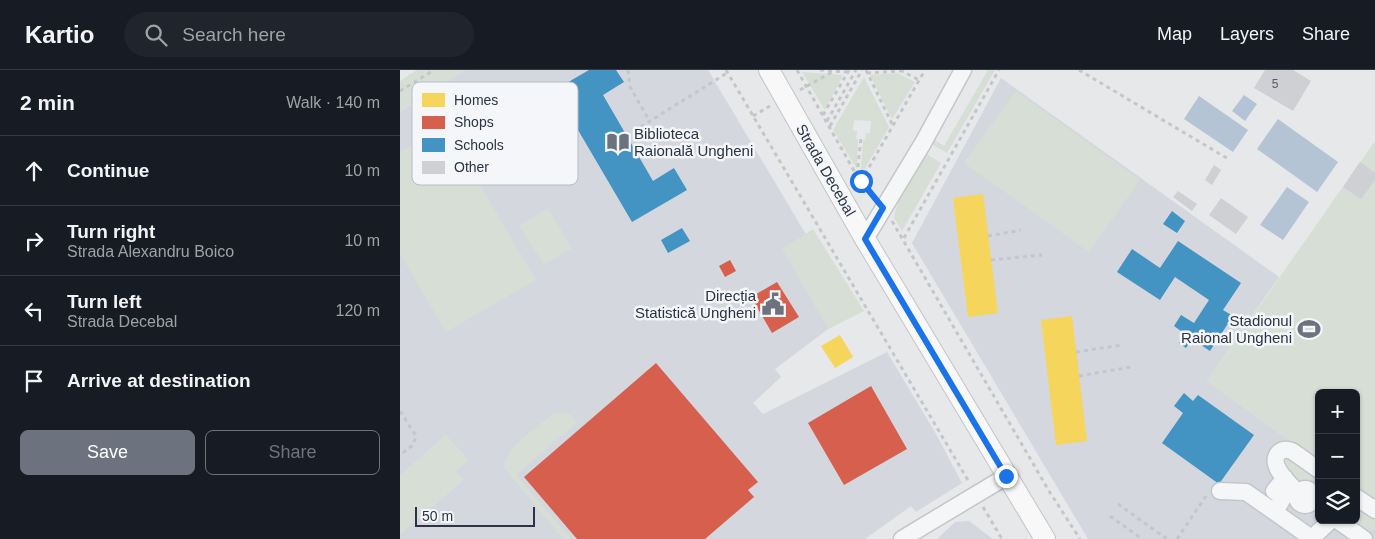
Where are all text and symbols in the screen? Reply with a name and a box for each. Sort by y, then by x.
search box [124,12,474,57]
text: Kartio [25,21,94,48]
icon: search [142,21,170,49]
text: Search here [182,24,286,45]
text: Map [1157,24,1192,44]
text: Layers [1220,24,1274,44]
text: Share [1302,24,1350,44]
house number: 5 [1272,77,1279,91]
legend [412,82,578,185]
text: 2 min [20,91,75,114]
text: Homes [454,92,498,108]
text: Walk · 140 m [286,94,380,111]
text: Shops [454,114,494,130]
street label: Strada Decebal [793,121,859,219]
place label: Biblioteca Raională Ungheni [634,125,753,159]
library icon: Biblioteca Raională Ungheni [605,129,631,155]
text: Schools [454,137,504,153]
icon: ahead [20,157,48,185]
text: Other [454,159,489,175]
text: Continue [67,160,149,181]
text: 10 m [344,162,380,179]
route start [850,170,873,193]
text: Turn right [67,221,155,242]
icon: right [20,227,48,255]
text: 10 m [344,232,380,249]
text: Strada Alexandru Boico [67,243,234,260]
place label: Direcția Statistică Ungheni [635,287,757,321]
text: Turn left [67,291,142,312]
public building icon: Direcția Statistică Ungheni [760,291,786,317]
icon: left [20,297,48,325]
text: 120 m [336,302,380,319]
place label: Stadionul Raional Ungheni [1181,312,1292,346]
text: Strada Decebal [67,313,177,330]
sports icon: Stadionul Raional Ungheni [1296,316,1322,342]
icon: arrive [20,367,48,395]
text: Arrive at destination [67,370,251,391]
map controls [1315,389,1360,524]
button: + [1315,389,1360,434]
button: Save [20,430,195,475]
button: Share [205,430,380,475]
button: − [1315,434,1360,479]
route end [995,465,1018,488]
button: layers [1315,479,1360,524]
scale bar [415,504,535,527]
text: 50 m [422,508,453,524]

